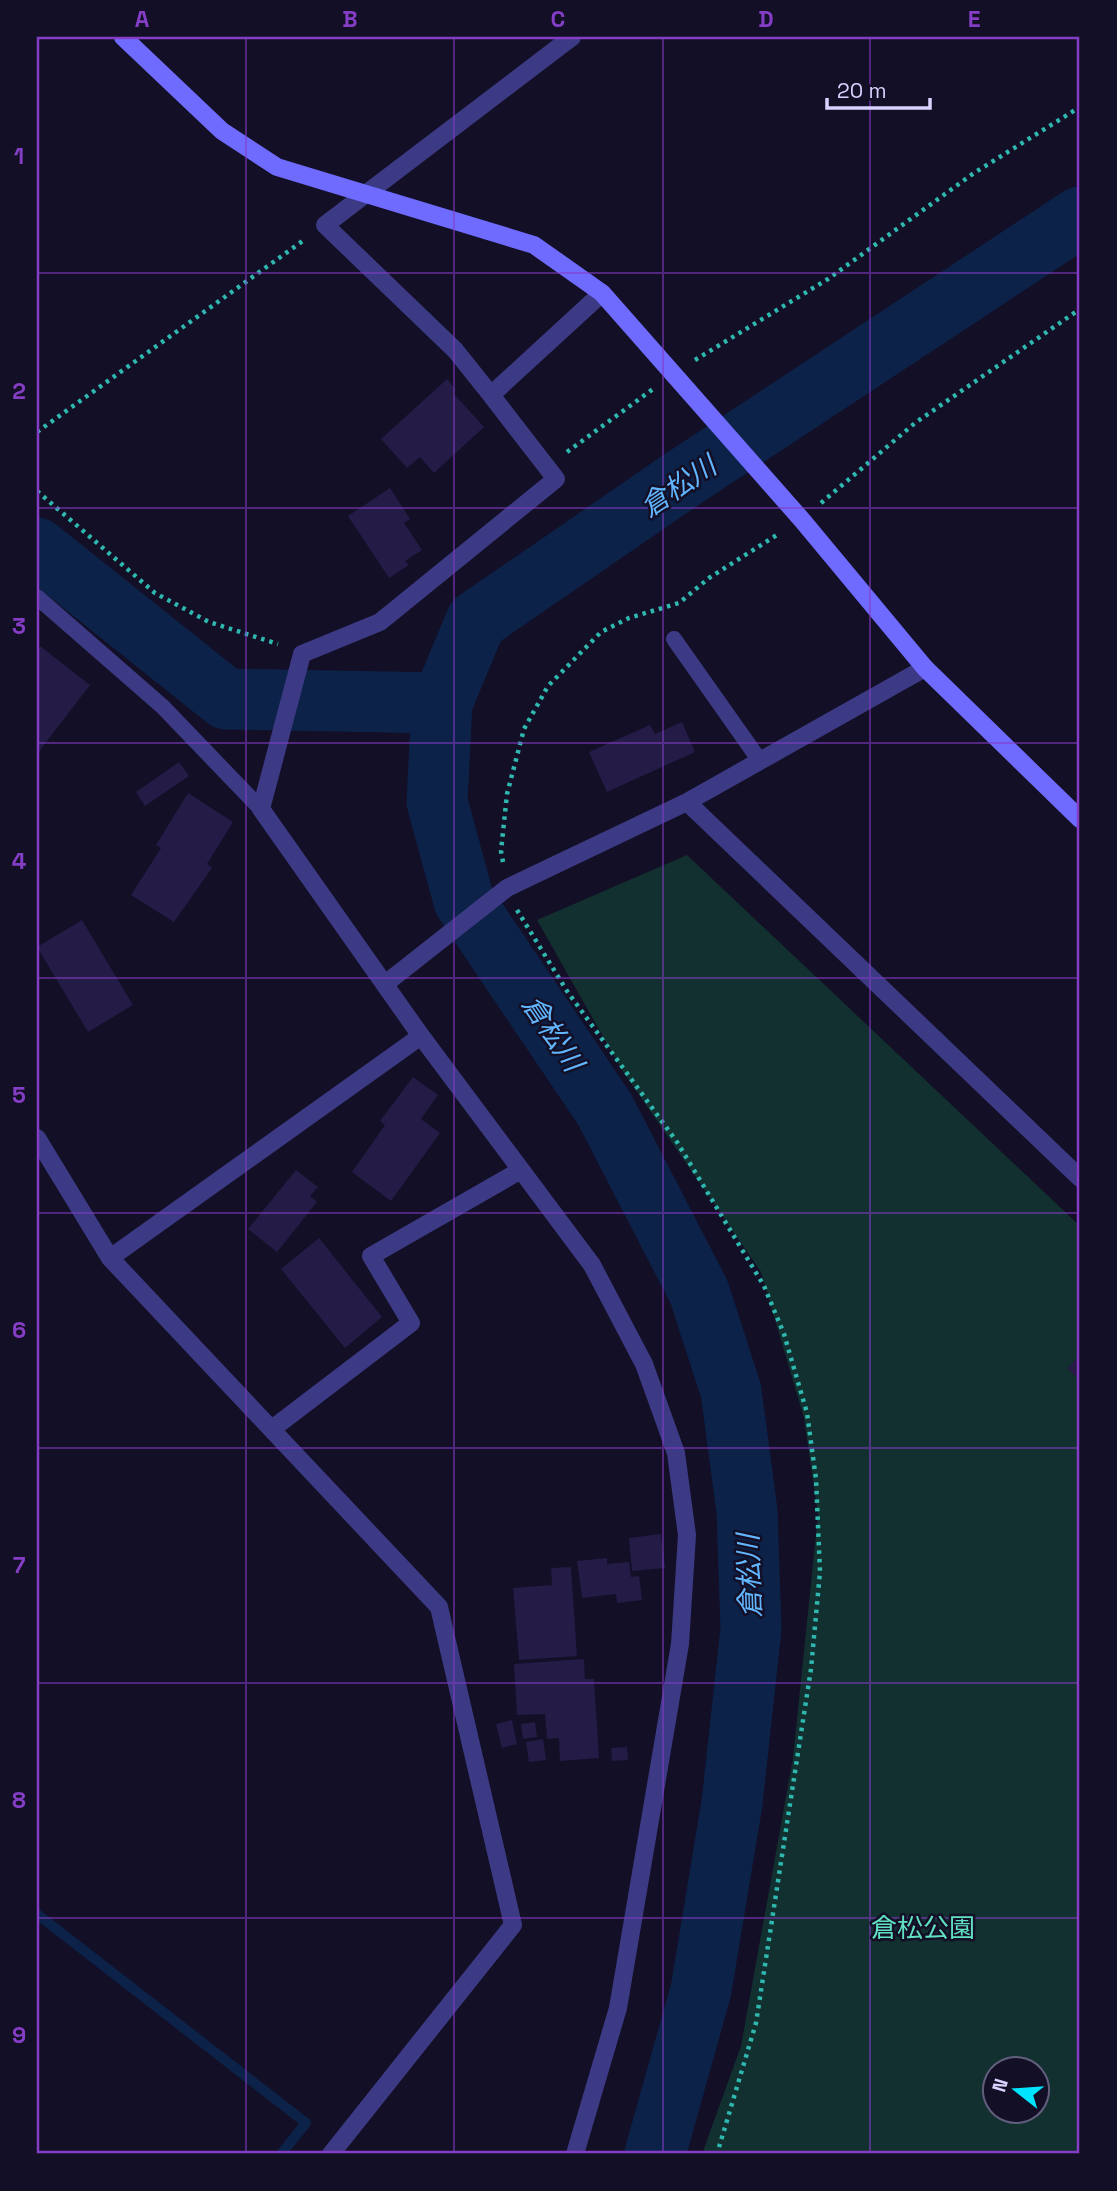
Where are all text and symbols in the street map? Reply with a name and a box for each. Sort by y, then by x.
text: A [135,4,150,34]
text: B [342,4,358,34]
text: C [551,4,565,34]
text: D [758,4,774,34]
text: E [968,4,980,34]
scale bar [827,66,930,110]
text: 20 m [837,77,887,104]
text: 1 [14,141,24,171]
text: 2 [12,376,26,406]
water label: 倉松川 [633,446,725,524]
text: 3 [12,611,26,641]
text: 4 [12,846,27,876]
water label: 倉松川 [515,988,593,1080]
text: 5 [12,1080,26,1110]
text: 6 [12,1315,26,1345]
water label: 倉松川 [729,1530,768,1619]
text: 7 [13,1550,26,1580]
text: 8 [12,1785,26,1815]
park label: 倉松公園 [871,1911,975,1945]
text: 9 [12,2020,26,2050]
north arrow [981,2054,1050,2124]
text: N [986,2075,1014,2095]

